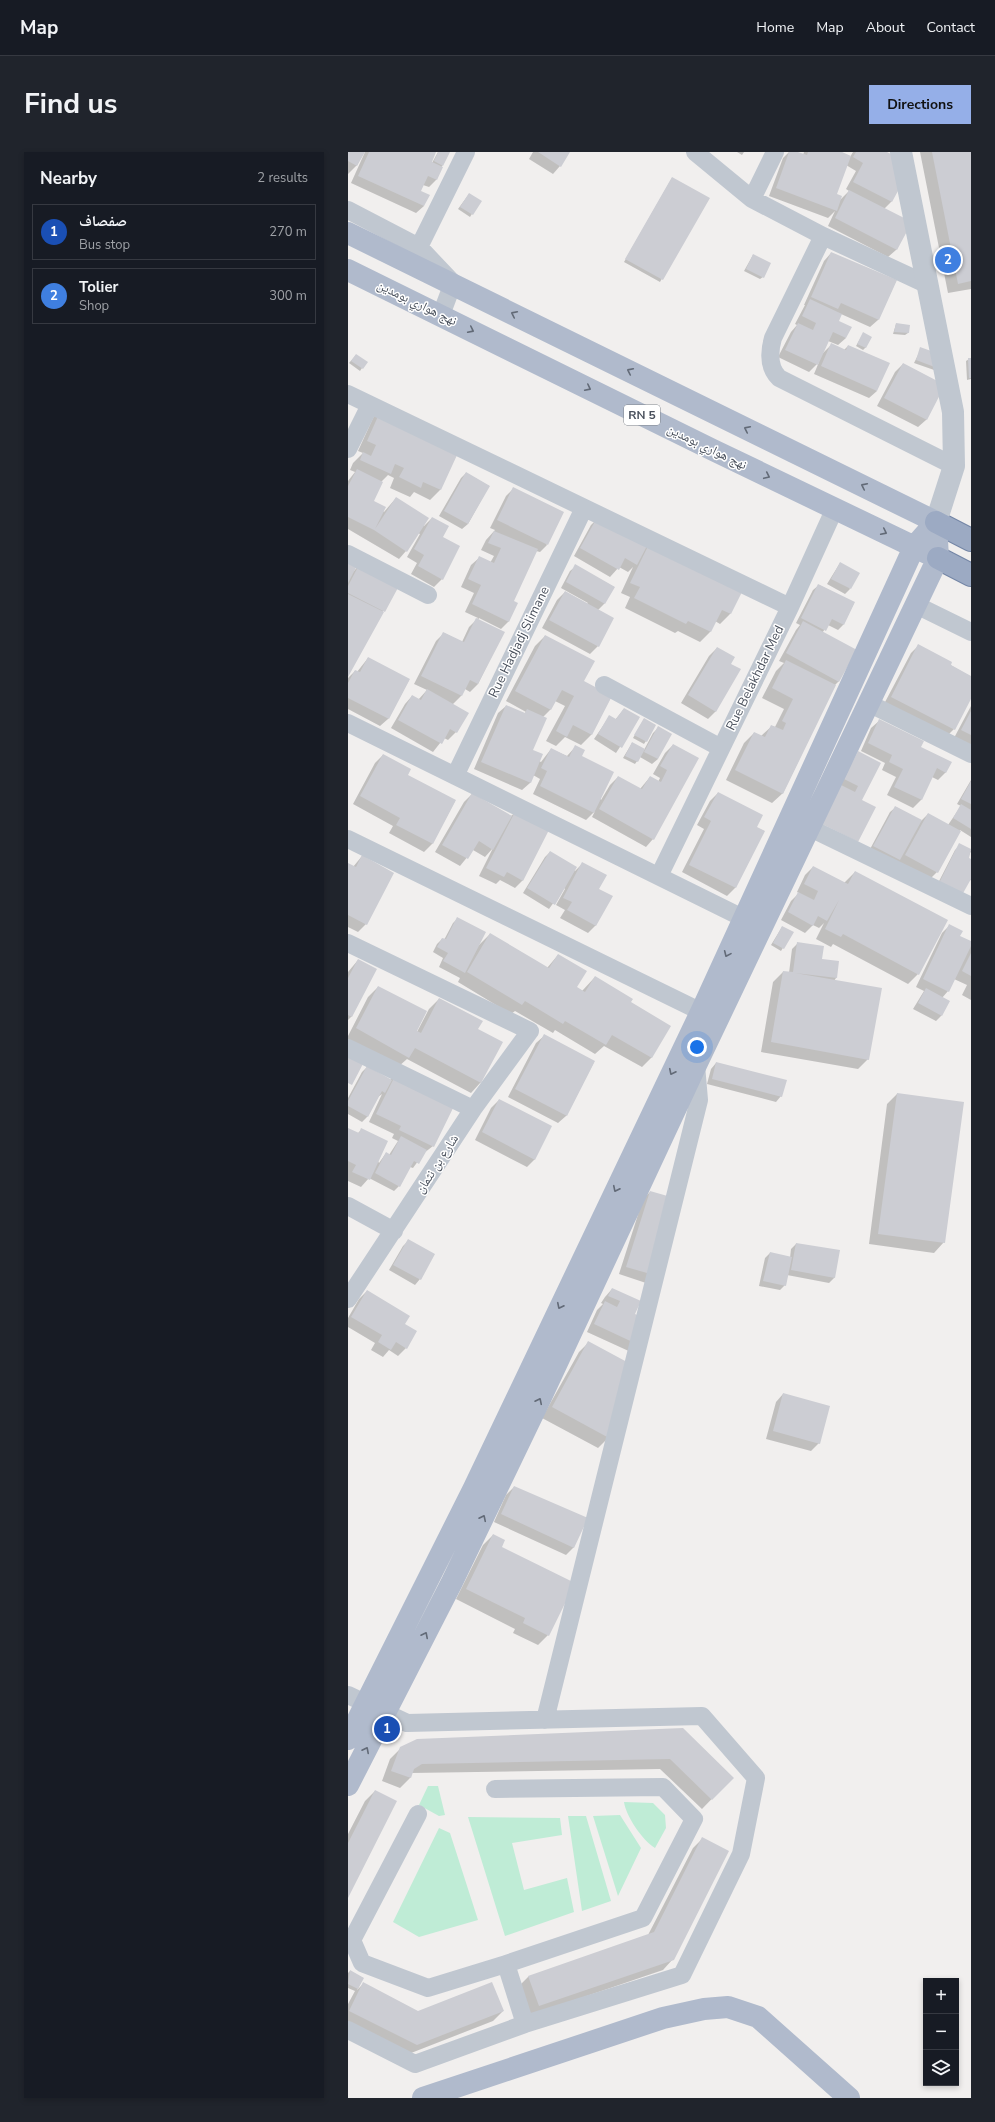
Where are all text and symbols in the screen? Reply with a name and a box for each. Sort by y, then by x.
text: Map [20,15,58,41]
text: Home [756,18,794,37]
text: Map [816,18,844,37]
text: About [866,18,905,37]
text: Contact [927,18,975,37]
text: Find us [24,85,118,123]
button: Directions [869,85,971,124]
text: Nearby [40,167,97,190]
text: 2 results [257,169,308,187]
text: صفصاف [79,211,127,231]
text: 1 [50,223,58,241]
text: 270 m [269,223,307,241]
text: Bus stop [79,236,130,254]
pin: 2 [935,245,961,275]
street label: نهج هواري بومدين [374,276,460,331]
text: Tolier [79,277,118,297]
text: 2 [50,287,58,305]
text: 300 m [269,287,307,305]
text: Shop [79,297,109,315]
one-way arrow [510,311,518,319]
one-way arrow [467,325,475,333]
one-way arrow [627,368,635,376]
one-way arrow [583,383,591,390]
road number: RN 5 [624,405,660,425]
street label: نهج هواري بومدين [664,420,750,475]
one-way arrow [744,426,751,433]
one-way arrow [763,471,770,479]
one-way arrow [860,483,868,491]
one-way arrow [880,527,888,535]
street label: Rue Hadjadj Slimane [484,583,554,701]
street label: Rue Belakhdar Med [722,623,788,733]
one-way arrow [724,949,732,957]
your location [687,1037,707,1057]
one-way arrow [669,1067,677,1075]
street label: شارع بن نثمان [411,1131,463,1197]
one-way arrow [613,1185,621,1192]
one-way arrow [557,1302,565,1310]
one-way arrow [534,1398,542,1405]
one-way arrow [478,1515,486,1522]
one-way arrow [420,1631,428,1639]
pin: 1 [374,1714,400,1744]
one-way arrow [361,1747,369,1754]
map controls [923,1978,959,2086]
button: + [923,1978,959,2014]
button: − [923,2014,959,2050]
button: layers [923,2050,959,2086]

